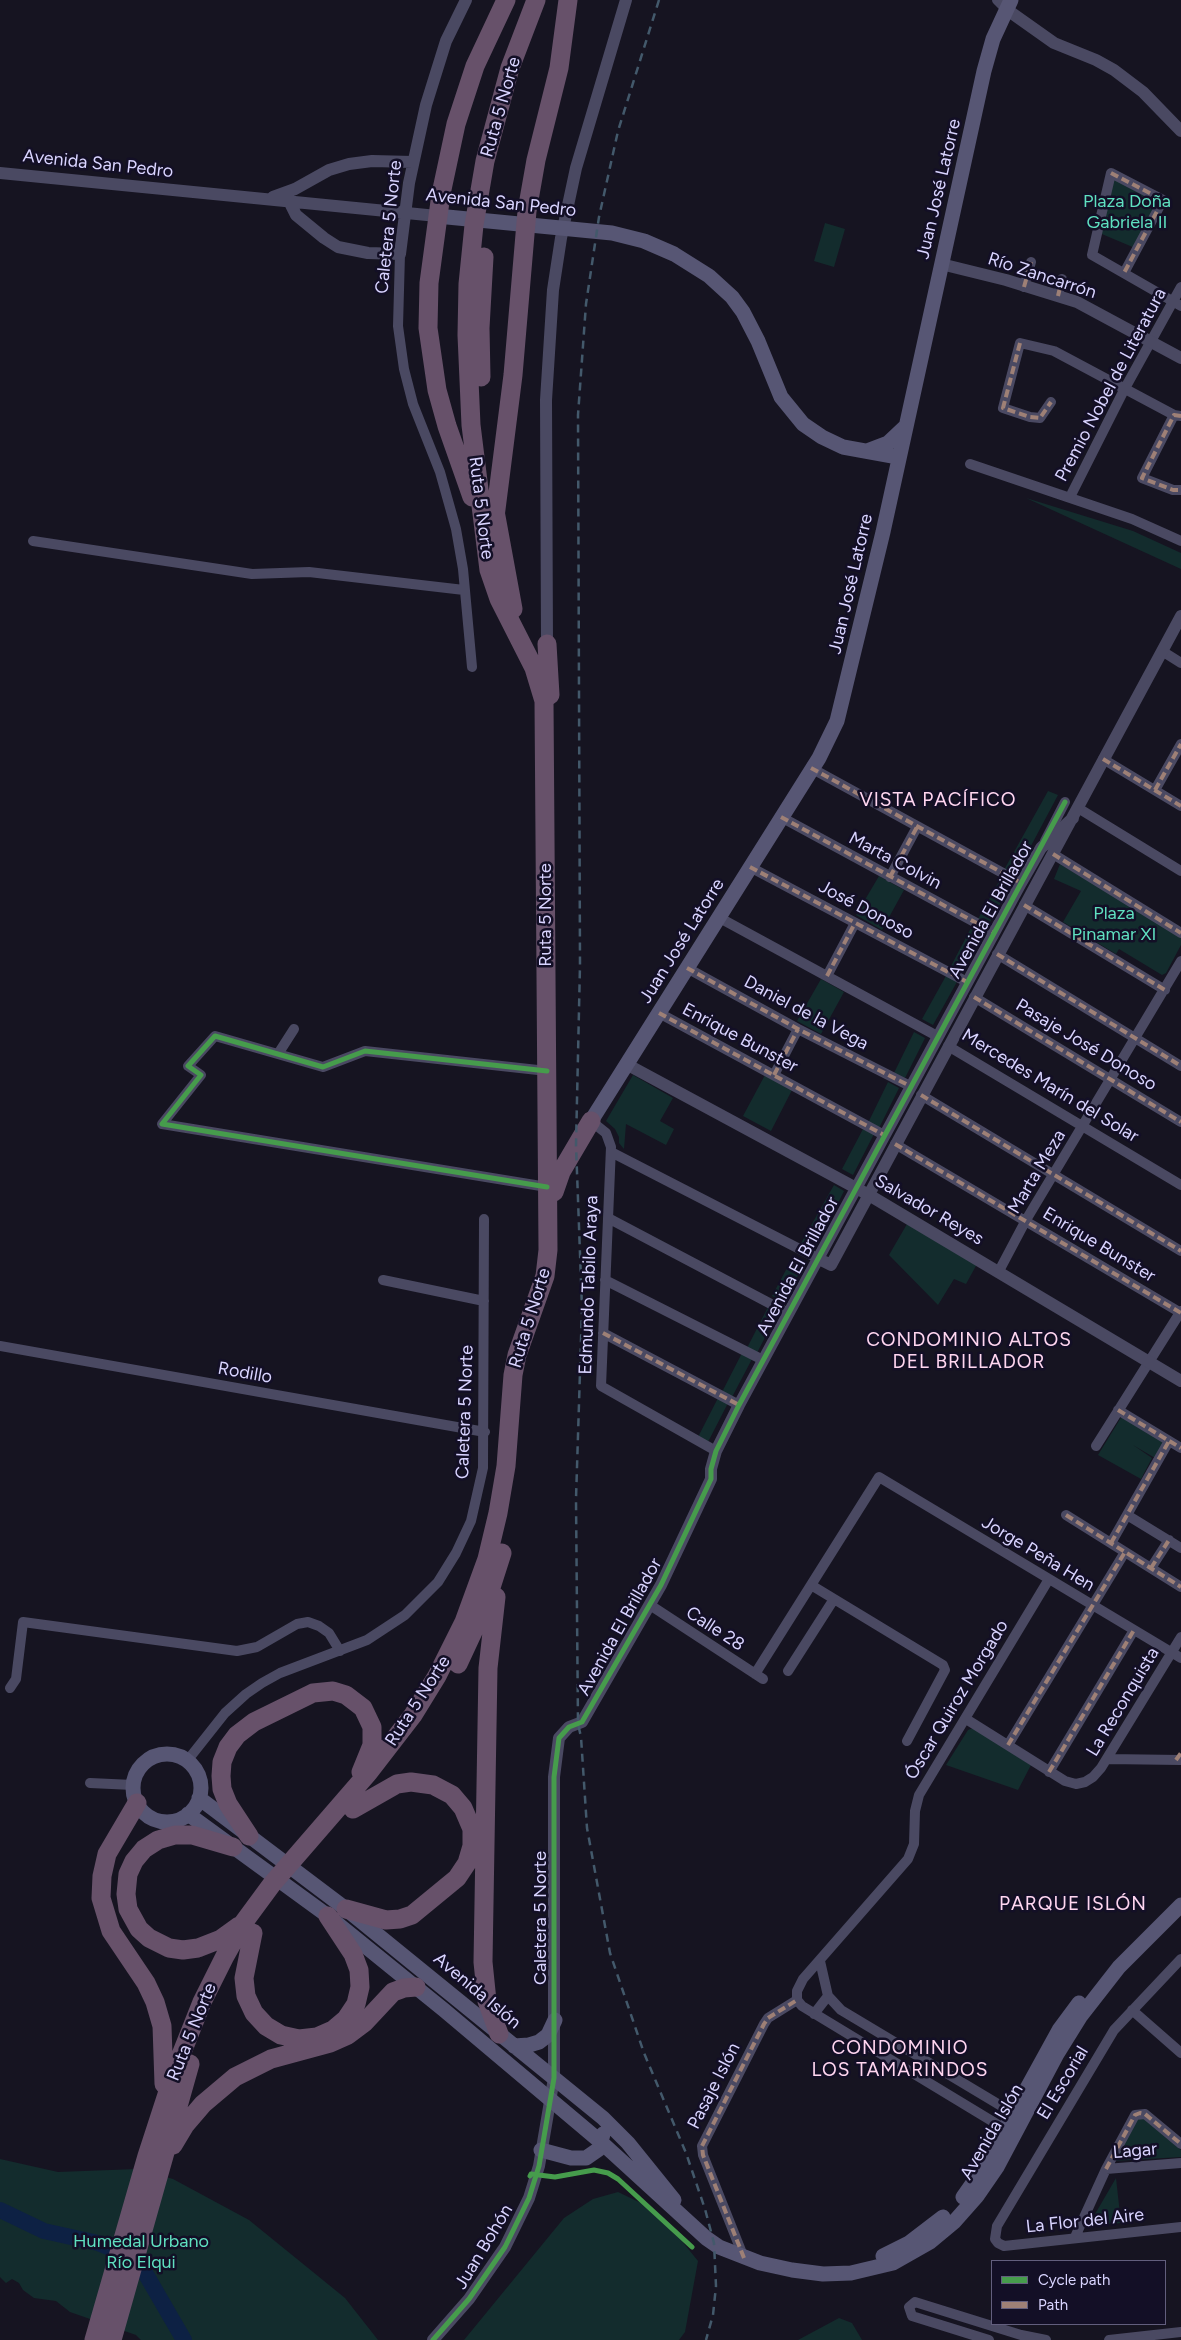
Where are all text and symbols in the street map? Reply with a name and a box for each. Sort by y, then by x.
street label: Ruta 5 Norte [476,54,526,160]
street label: Juan José Latorre [912,117,966,261]
street label: Avenida San Pedro [22,145,174,183]
street label: Caletera 5 Norte [371,159,407,295]
street label: Avenida San Pedro [425,184,577,222]
park label: Plaza Doña Gabriela II [1083,191,1171,233]
street label: Río Zancarrón [985,248,1099,304]
street label: Premio Nobel de Literatura [1051,285,1171,485]
street label: Ruta 5 Norte [464,455,498,561]
street label: Juan José Latorre [824,512,878,656]
district label: VISTA PACÍFICO [858,789,1018,811]
street label: Marta Colvin [845,828,945,894]
street label: Avenida El Brillador [944,837,1038,983]
street label: Ruta 5 Norte [535,863,557,967]
street label: Juan José Latorre [635,875,729,1007]
street label: José Donoso [815,876,917,944]
park label: Plaza Pinamar XI [1072,903,1156,946]
street label: Daniel de la Vega [740,971,872,1055]
street label: Pasaje José Donoso [1012,994,1160,1096]
street label: Enrique Bunster [678,998,802,1078]
street label: Mercedes Marín del Solar [958,1025,1142,1147]
street label: Marta Meza [1004,1126,1070,1218]
street label: Salvador Reyes [871,1170,987,1250]
street label: Avenida El Brillador [752,1193,844,1339]
street label: Edmundo Tabilo Araya [575,1195,603,1375]
street label: Enrique Bunster [1039,1203,1159,1287]
street label: Ruta 5 Norte [505,1265,555,1371]
district label: CONDOMINIO ALTOS DEL BRILLADOR [864,1329,1074,1373]
street label: Caletera 5 Norte [452,1345,478,1479]
street label: Rodillo [216,1358,274,1388]
street label: Jorge Peña Hen [978,1512,1098,1596]
street label: Avenida El Brillador [573,1554,667,1700]
street label: Calle 28 [682,1602,748,1656]
street label: Óscar Quiroz Morgado [901,1616,1013,1784]
street label: La Reconquista [1082,1644,1164,1760]
street label: Ruta 5 Norte [381,1652,455,1750]
street label: Caletera 5 Norte [530,1851,552,1985]
district label: PARQUE ISLÓN [997,1893,1149,1915]
street label: Avenida Islón [429,1948,525,2034]
street label: Ruta 5 Norte [163,1980,221,2084]
district label: CONDOMINIO LOS TAMARINDOS [810,2037,990,2081]
street label: Pasaje Islón [683,2039,745,2133]
street label: El Escorial [1033,2042,1093,2124]
street label: Avenida Islón [956,2080,1028,2184]
street label: Lagar [1112,2138,1158,2164]
street label: Juan Bohón [450,2201,518,2293]
street label: La Flor del Aire [1025,2204,1145,2238]
park label: Humedal Urbano Río Elqui [73,2231,209,2274]
legend [991,2260,1166,2325]
text: Cycle path [1038,2271,1110,2289]
text: Path [1038,2296,1068,2314]

